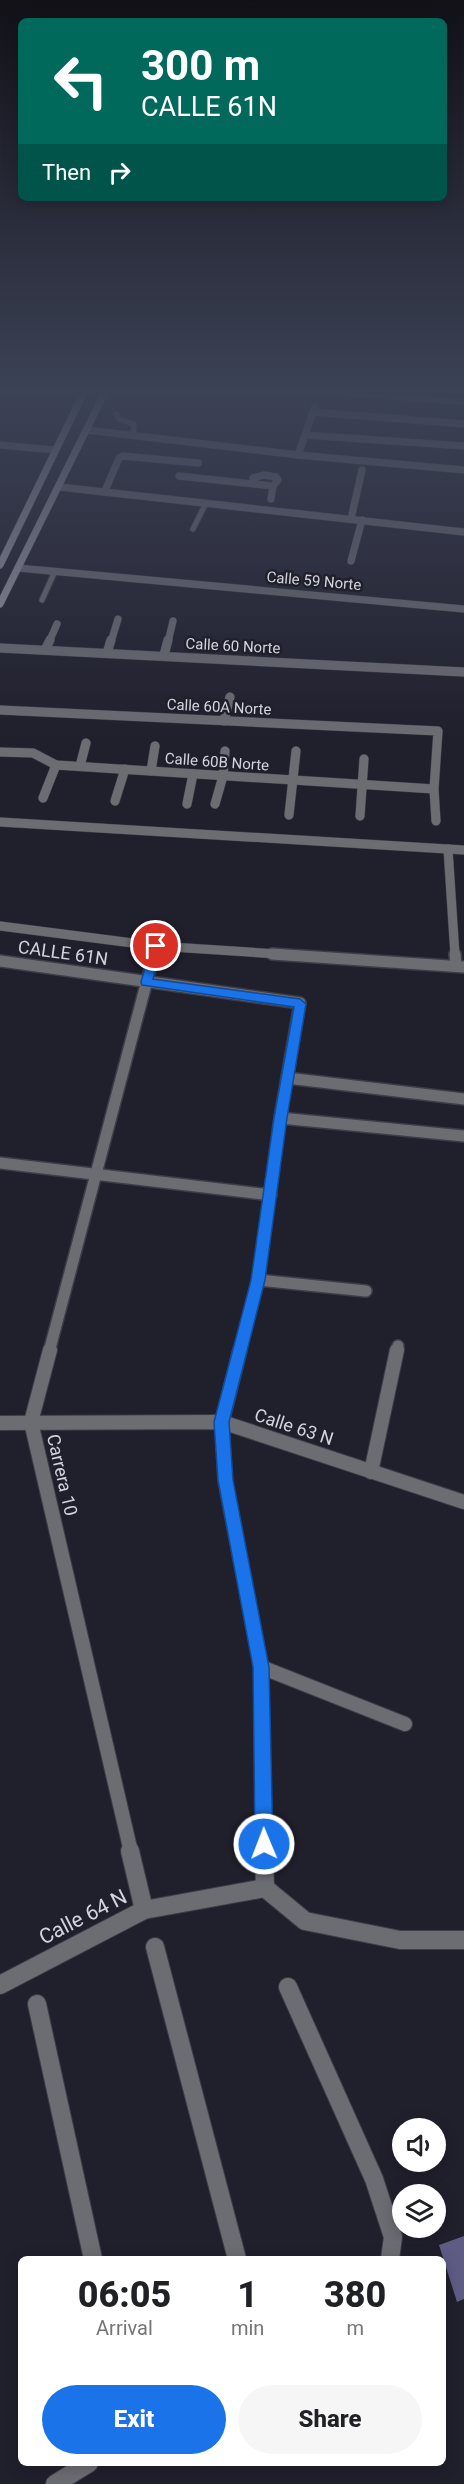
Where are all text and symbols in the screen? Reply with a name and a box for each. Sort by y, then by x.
text: 300 m [141,41,260,90]
icon: left [42,42,120,120]
text: CALLE 61N [141,91,277,123]
icon: right [103,156,136,189]
text: Then [42,160,91,185]
street label: Calle 59 Norte [266,568,362,594]
street label: Calle 60 Norte [185,635,281,657]
street label: Calle 60A Norte [166,695,272,719]
street label: Calle 60B Norte [164,749,270,775]
pin [130,920,181,971]
icon: arrive [139,929,172,962]
street label: CALLE 61N [17,936,109,969]
street label: Calle 63 N [252,1404,336,1449]
street label: Carrera 10 [43,1432,82,1518]
position arrow [232,1812,296,1876]
street label: Calle 64 N [35,1885,131,1949]
map controls [392,2118,446,2238]
button: sound [392,2118,446,2172]
button: layers [392,2184,446,2238]
text: 06:05 [78,2274,171,2316]
text: 1 [237,2274,258,2316]
text: 380 [324,2274,386,2316]
text: Arrival [96,2316,153,2340]
text: min [231,2316,264,2340]
text: m [346,2316,364,2340]
button: Exit [42,2385,226,2454]
button: Share [238,2385,422,2454]

